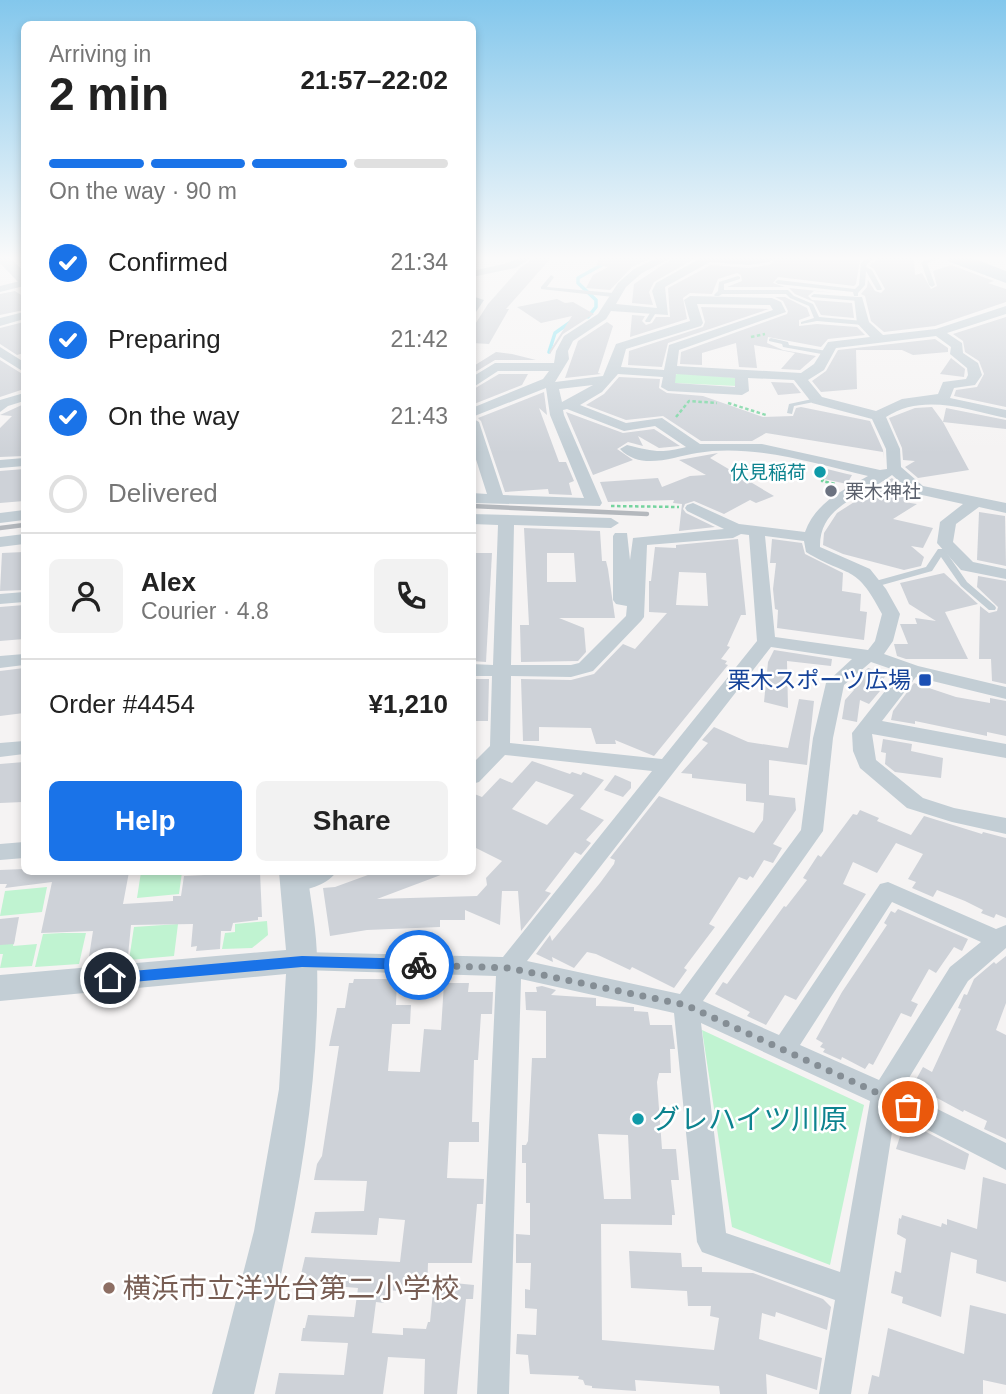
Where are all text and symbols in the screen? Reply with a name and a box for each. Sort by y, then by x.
text: Arriving in [49,41,151,67]
text: 21:57–22:02 [301,65,448,95]
text: 2 min [49,68,169,120]
text: On the way · 90 m [49,178,237,204]
icon: check [49,244,87,282]
text: Confirmed [108,247,228,277]
text: 21:34 [390,249,448,275]
icon: check [49,321,87,359]
text: Preparing [108,324,221,354]
text: 21:42 [390,326,448,352]
icon: check [49,398,87,436]
text: On the way [108,401,240,431]
text: 21:43 [390,403,448,429]
place label: 伏見稲荷 [730,462,806,483]
marker: 伏見稲荷 [812,464,828,480]
text: Delivered [108,478,218,508]
place label: 栗木神社 [845,481,921,502]
marker: 栗木神社 [823,483,839,499]
button: person [49,559,123,633]
button: phone [374,559,448,633]
text: Alex [141,567,196,597]
text: Courier · 4.8 [141,598,269,624]
place label: 栗木スポーツ広場 [727,667,911,693]
marker: 栗木スポーツ広場 [917,672,933,688]
text: Order #4454 [49,689,195,719]
text: ¥1,210 [368,689,448,719]
button: Help [49,781,242,861]
button: Share [256,781,448,861]
courier [384,930,454,1000]
icon: bike [400,946,438,984]
pin [80,948,140,1008]
icon: home [91,959,129,997]
pin [878,1077,938,1137]
icon: bag [889,1088,927,1126]
place label: グレハイツ川原 [652,1104,847,1135]
marker: グレハイツ川原 [630,1111,646,1127]
place label: 横浜市立洋光台第二小学校 [123,1273,459,1304]
marker: 横浜市立洋光台第二小学校 [101,1280,117,1296]

